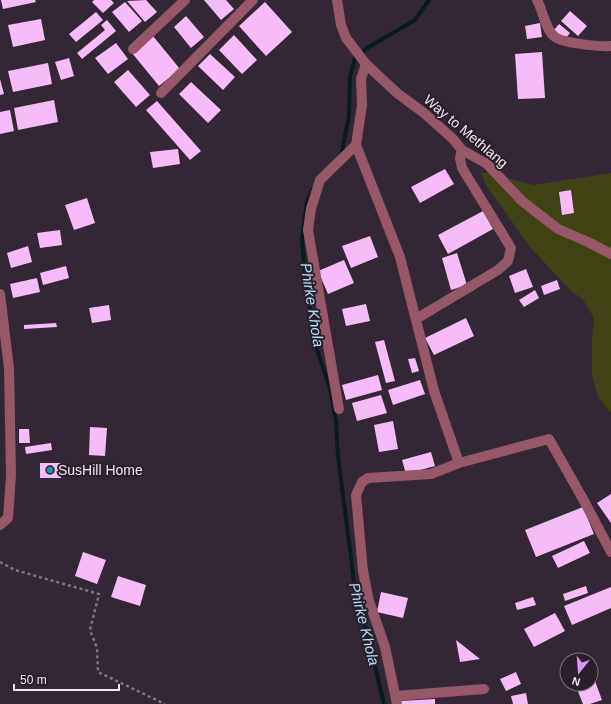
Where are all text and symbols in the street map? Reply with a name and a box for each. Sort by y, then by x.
street label: Way to Methlang [421,91,511,171]
water label: Phirke Khola [297,262,328,348]
place label: SusHill Home [58,462,143,478]
marker: SusHill Home [45,465,55,475]
water label: Phirke Khola [346,581,383,667]
north arrow [559,652,599,692]
scale bar [14,666,119,692]
text: 50 m [20,673,47,687]
text: N [570,675,582,688]

